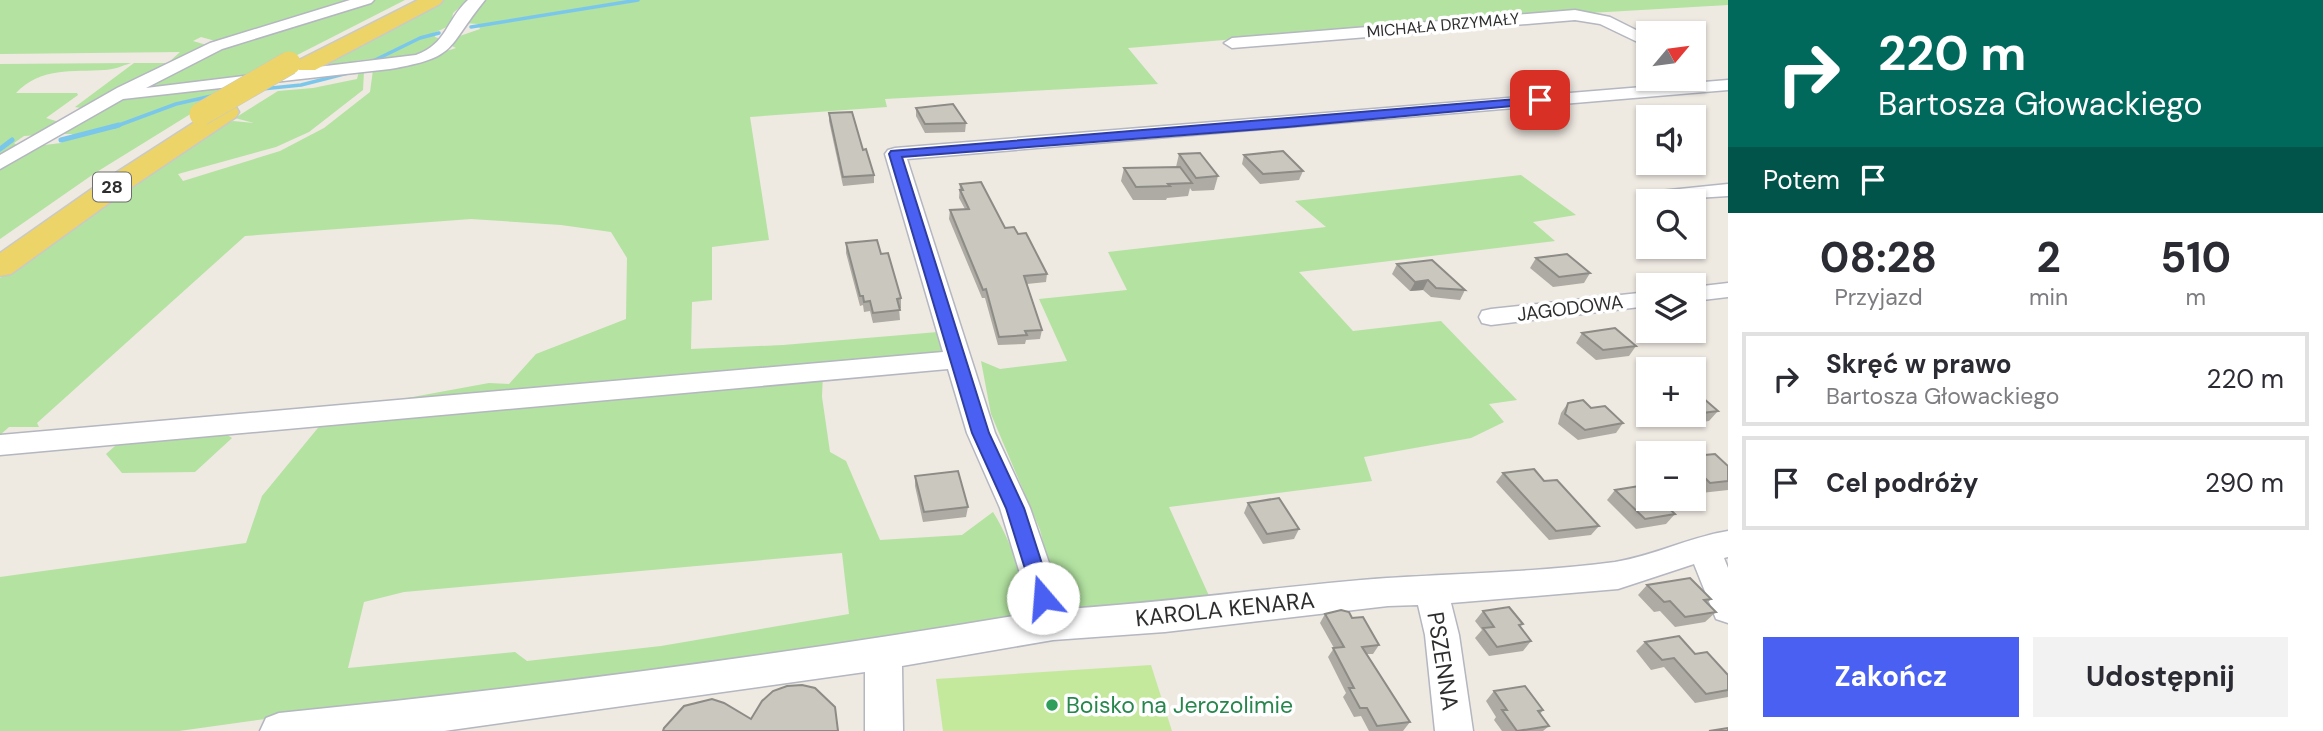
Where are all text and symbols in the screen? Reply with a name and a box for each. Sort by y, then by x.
street label: MICHAŁA DRZYMAŁY [1366,8,1520,42]
north arrow [1636,21,1706,91]
map controls [1636,21,1706,511]
text: 220 m [1878,21,2026,85]
icon: right [1763,28,1854,119]
pin [1510,70,1570,130]
icon: arrive [1521,81,1559,119]
text: Bartosza Głowackiego [1878,83,2203,125]
button: sound [1636,105,1706,175]
icon: arrive [1854,161,1892,199]
text: Potem [1763,163,1840,197]
road number: 28 [93,172,131,202]
button: search [1636,189,1706,259]
text: 08:28 [1820,230,1937,285]
text: 2 [2037,230,2061,285]
text: 510 [2160,230,2231,285]
button: layers [1636,273,1706,343]
text: Przyjazd [1834,282,1923,312]
text: min [2029,282,2068,312]
text: m [2185,282,2206,312]
street label: JAGODOWA [1515,289,1625,327]
text: Skręć w prawo [1826,347,2012,381]
button: + [1636,357,1706,427]
icon: right [1767,360,1805,398]
text: 220 m [2206,362,2284,396]
text: Bartosza Głowackiego [1826,381,2059,411]
button: − [1636,441,1706,511]
icon: arrive [1767,464,1805,502]
text: Cel podróży [1826,466,1979,500]
text: 290 m [2205,466,2284,500]
position arrow [1006,561,1080,635]
street label: KAROLA KENARA [1134,585,1316,633]
street label: PSZENNA [1420,610,1466,712]
button: Zakończ [1763,637,2019,717]
button: Udostępnij [2033,637,2288,717]
place label: Boisko na Jerozolimie [1066,690,1293,720]
marker: Boisko na Jerozolimie [1044,697,1060,713]

